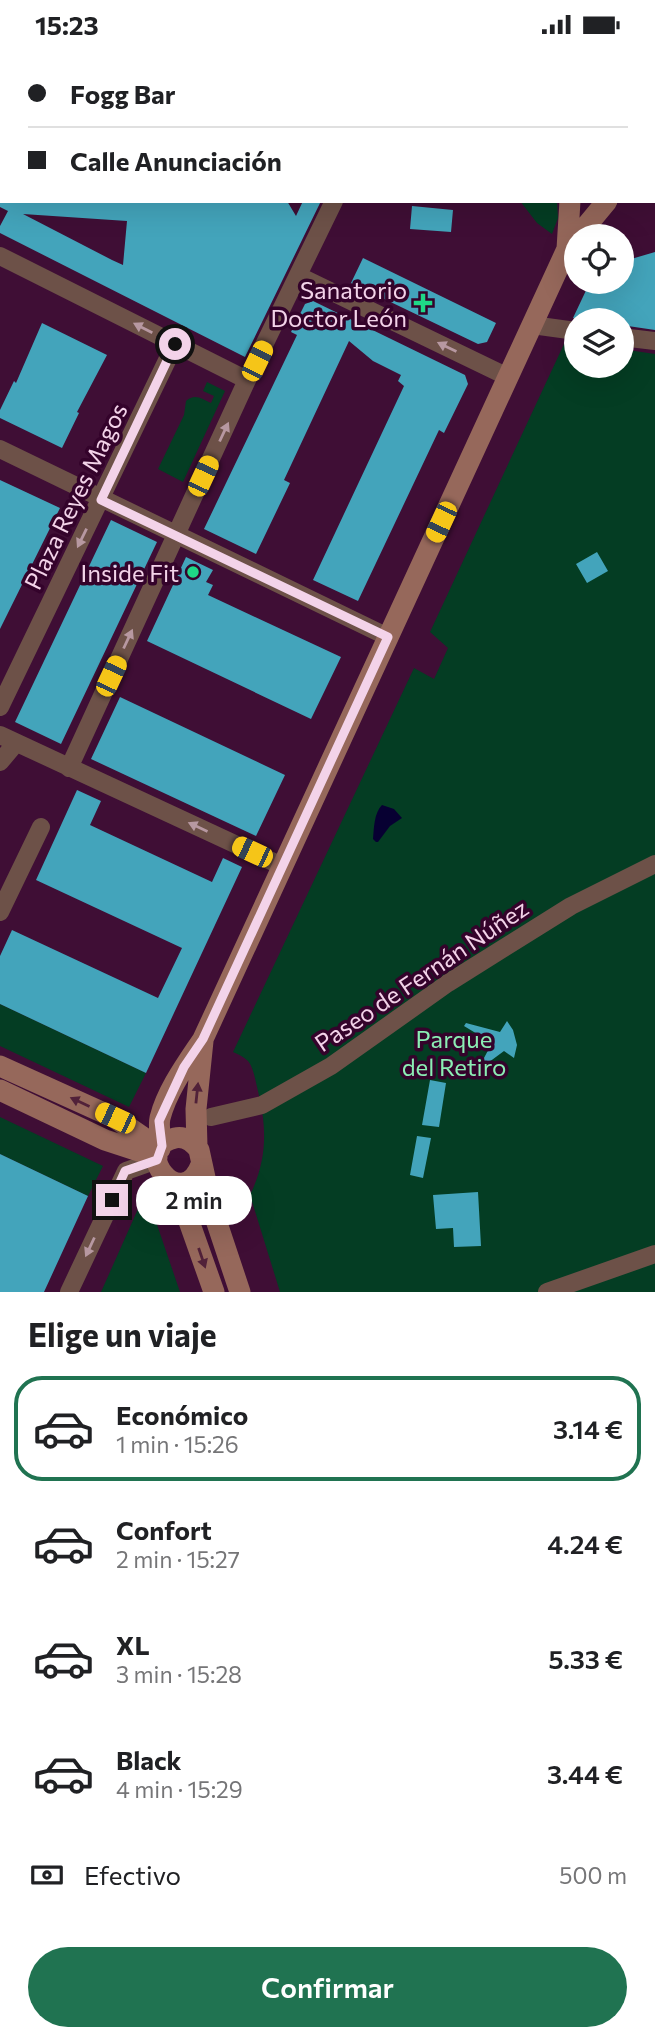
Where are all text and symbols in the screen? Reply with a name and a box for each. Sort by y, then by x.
text: 15:23 [35,9,99,40]
text: Fogg Bar [70,78,175,109]
text: Calle Anunciación [70,145,282,176]
map controls [564,224,634,378]
button: locate [564,224,634,294]
place label: Sanatorio Doctor León [270,275,407,332]
marker: Sanatorio Doctor León [413,293,433,313]
button: layers [564,308,634,378]
one-way arrow [133,322,153,333]
route start [159,328,191,360]
car [239,338,276,384]
one-way arrow [437,342,457,353]
street label: Plaza Reyes Magos [17,398,133,594]
one-way arrow [218,422,229,442]
car [185,453,222,499]
car [423,499,460,545]
one-way arrow [76,528,88,548]
place label: Inside Fit [81,558,179,587]
marker: Inside Fit [185,564,201,580]
one-way arrow [123,629,134,649]
car [93,653,130,699]
one-way arrow [188,821,208,833]
car [229,834,276,870]
street label: Paseo de Fernán Núñez [309,893,533,1057]
park label: Parque del Retiro [402,1024,506,1081]
one-way arrow [192,1082,203,1104]
one-way arrow [70,1096,91,1107]
car [92,1100,139,1136]
callout: 2 min [136,1175,252,1225]
route end [96,1184,128,1216]
text: 2 min [166,1186,222,1214]
one-way arrow [84,1237,96,1257]
one-way arrow [197,1248,208,1269]
text: Elige un viaje [28,1314,217,1354]
icon: car [32,1397,95,1460]
text: Económico [116,1399,248,1430]
text: 3.14 € [553,1413,623,1444]
text: 1 min · 15:26 [116,1430,239,1458]
icon: car [32,1512,95,1575]
text: Confort [116,1514,212,1545]
text: 4.24 € [547,1528,623,1559]
text: 2 min · 15:27 [116,1545,240,1573]
icon: car [32,1627,95,1690]
text: XL [116,1629,150,1660]
text: 5.33 € [548,1643,623,1674]
text: 3 min · 15:28 [116,1660,242,1688]
icon: car [32,1742,95,1805]
text: Black [116,1744,182,1775]
text: 3.44 € [547,1758,623,1789]
text: 4 min · 15:29 [116,1775,243,1803]
icon: cash [28,1856,66,1894]
text: Efectivo [84,1859,181,1890]
text: 500 m [559,1861,627,1889]
button: Confirmar [28,1947,627,2027]

